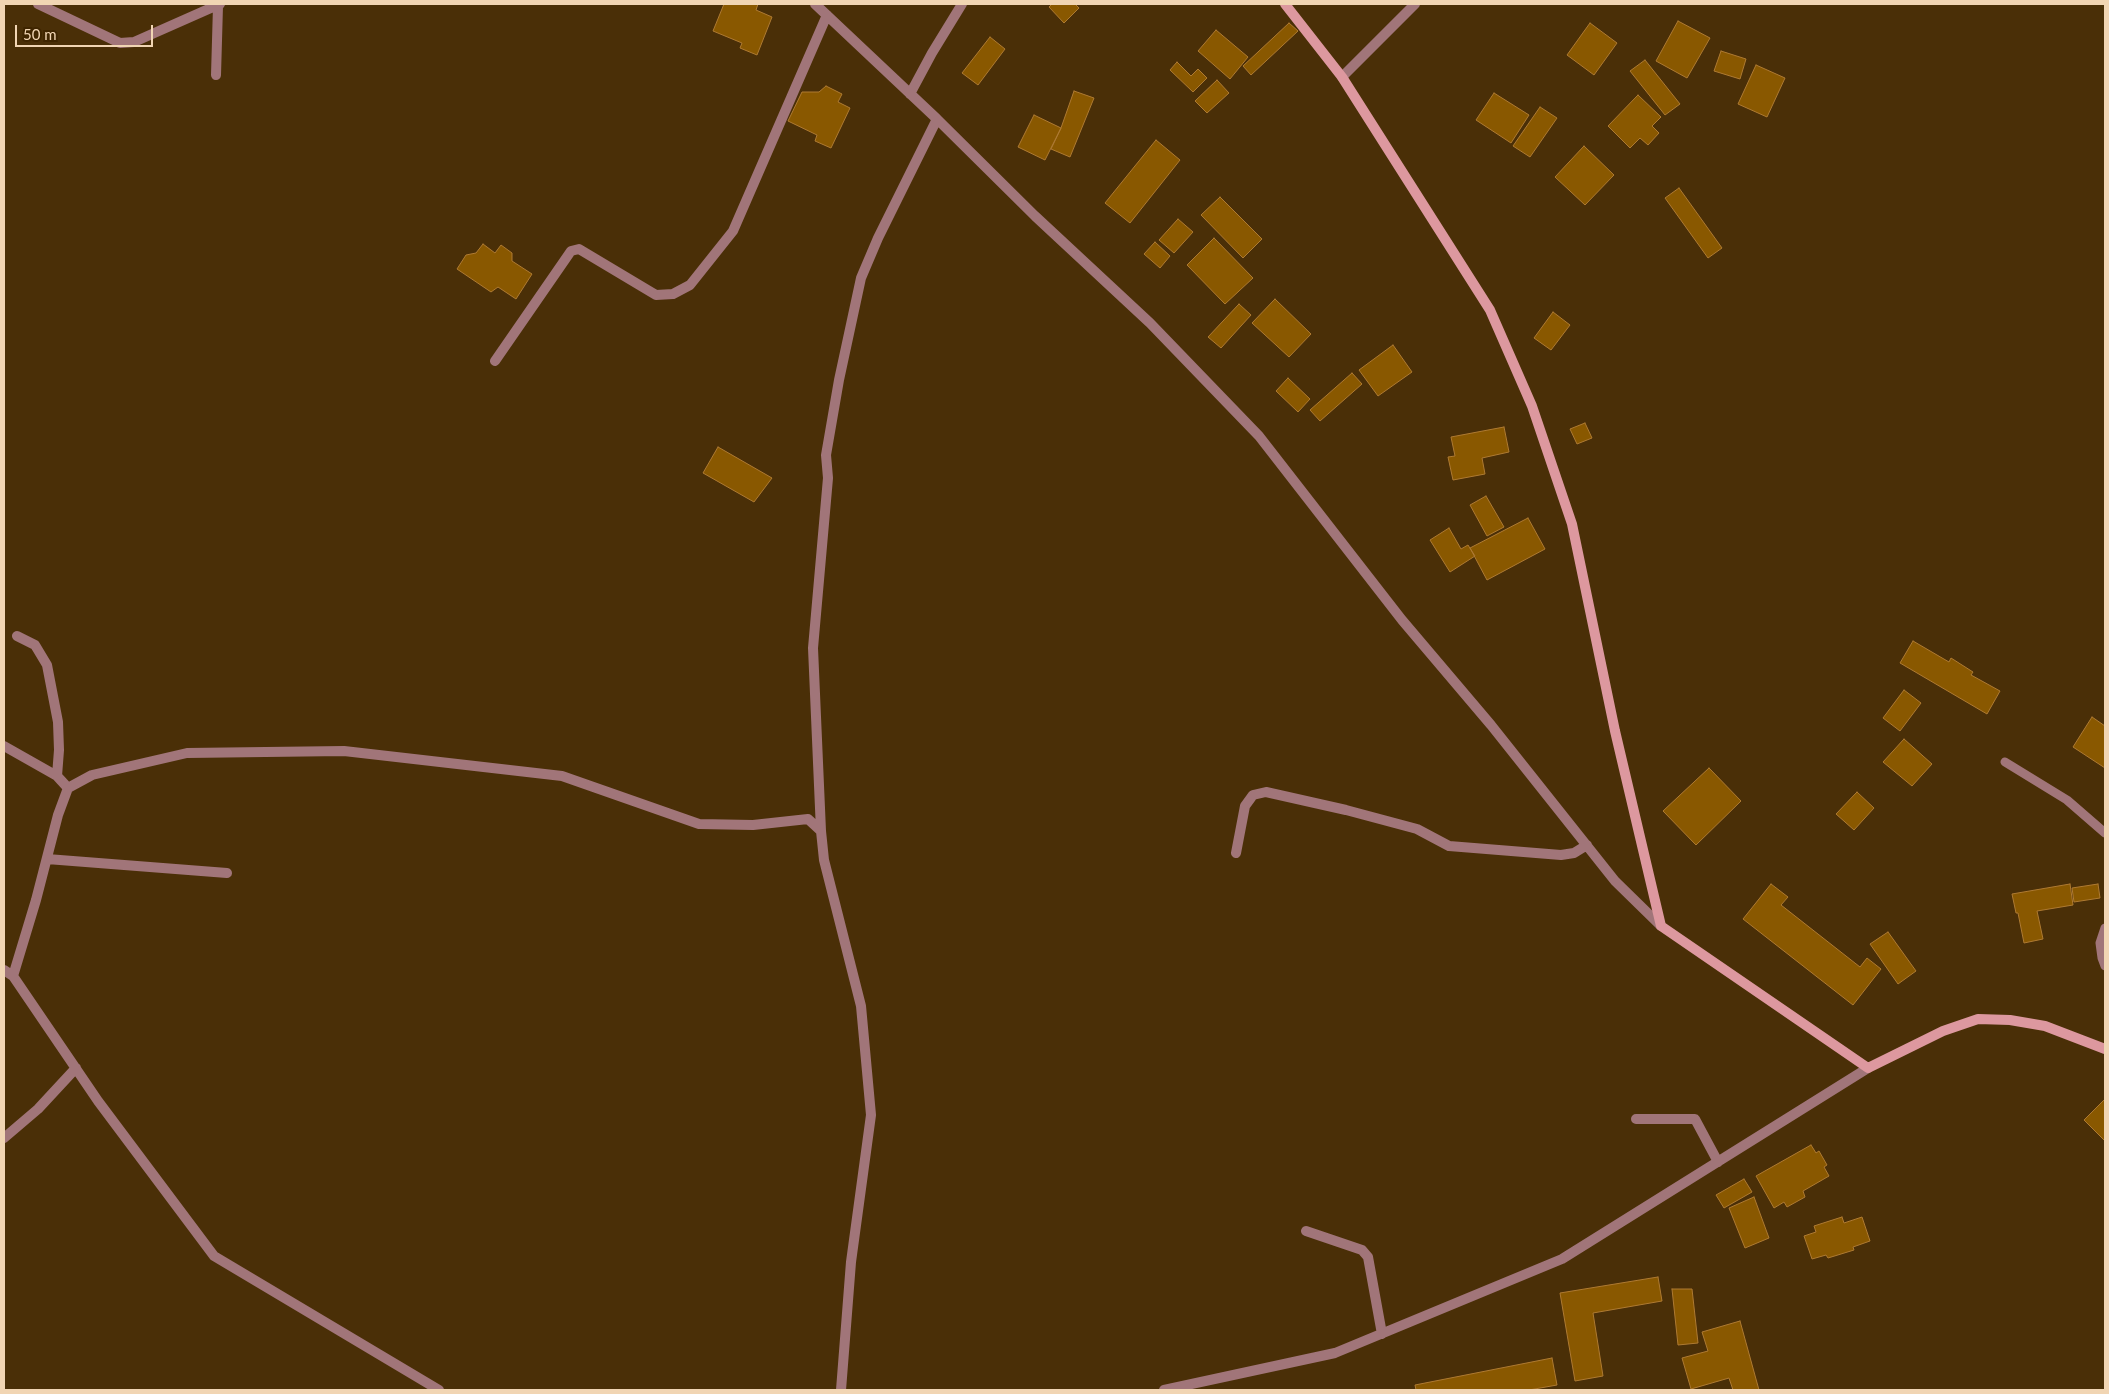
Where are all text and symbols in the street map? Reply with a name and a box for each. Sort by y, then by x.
scale bar [18,15,155,47]
text: 50 m [23,25,57,43]

